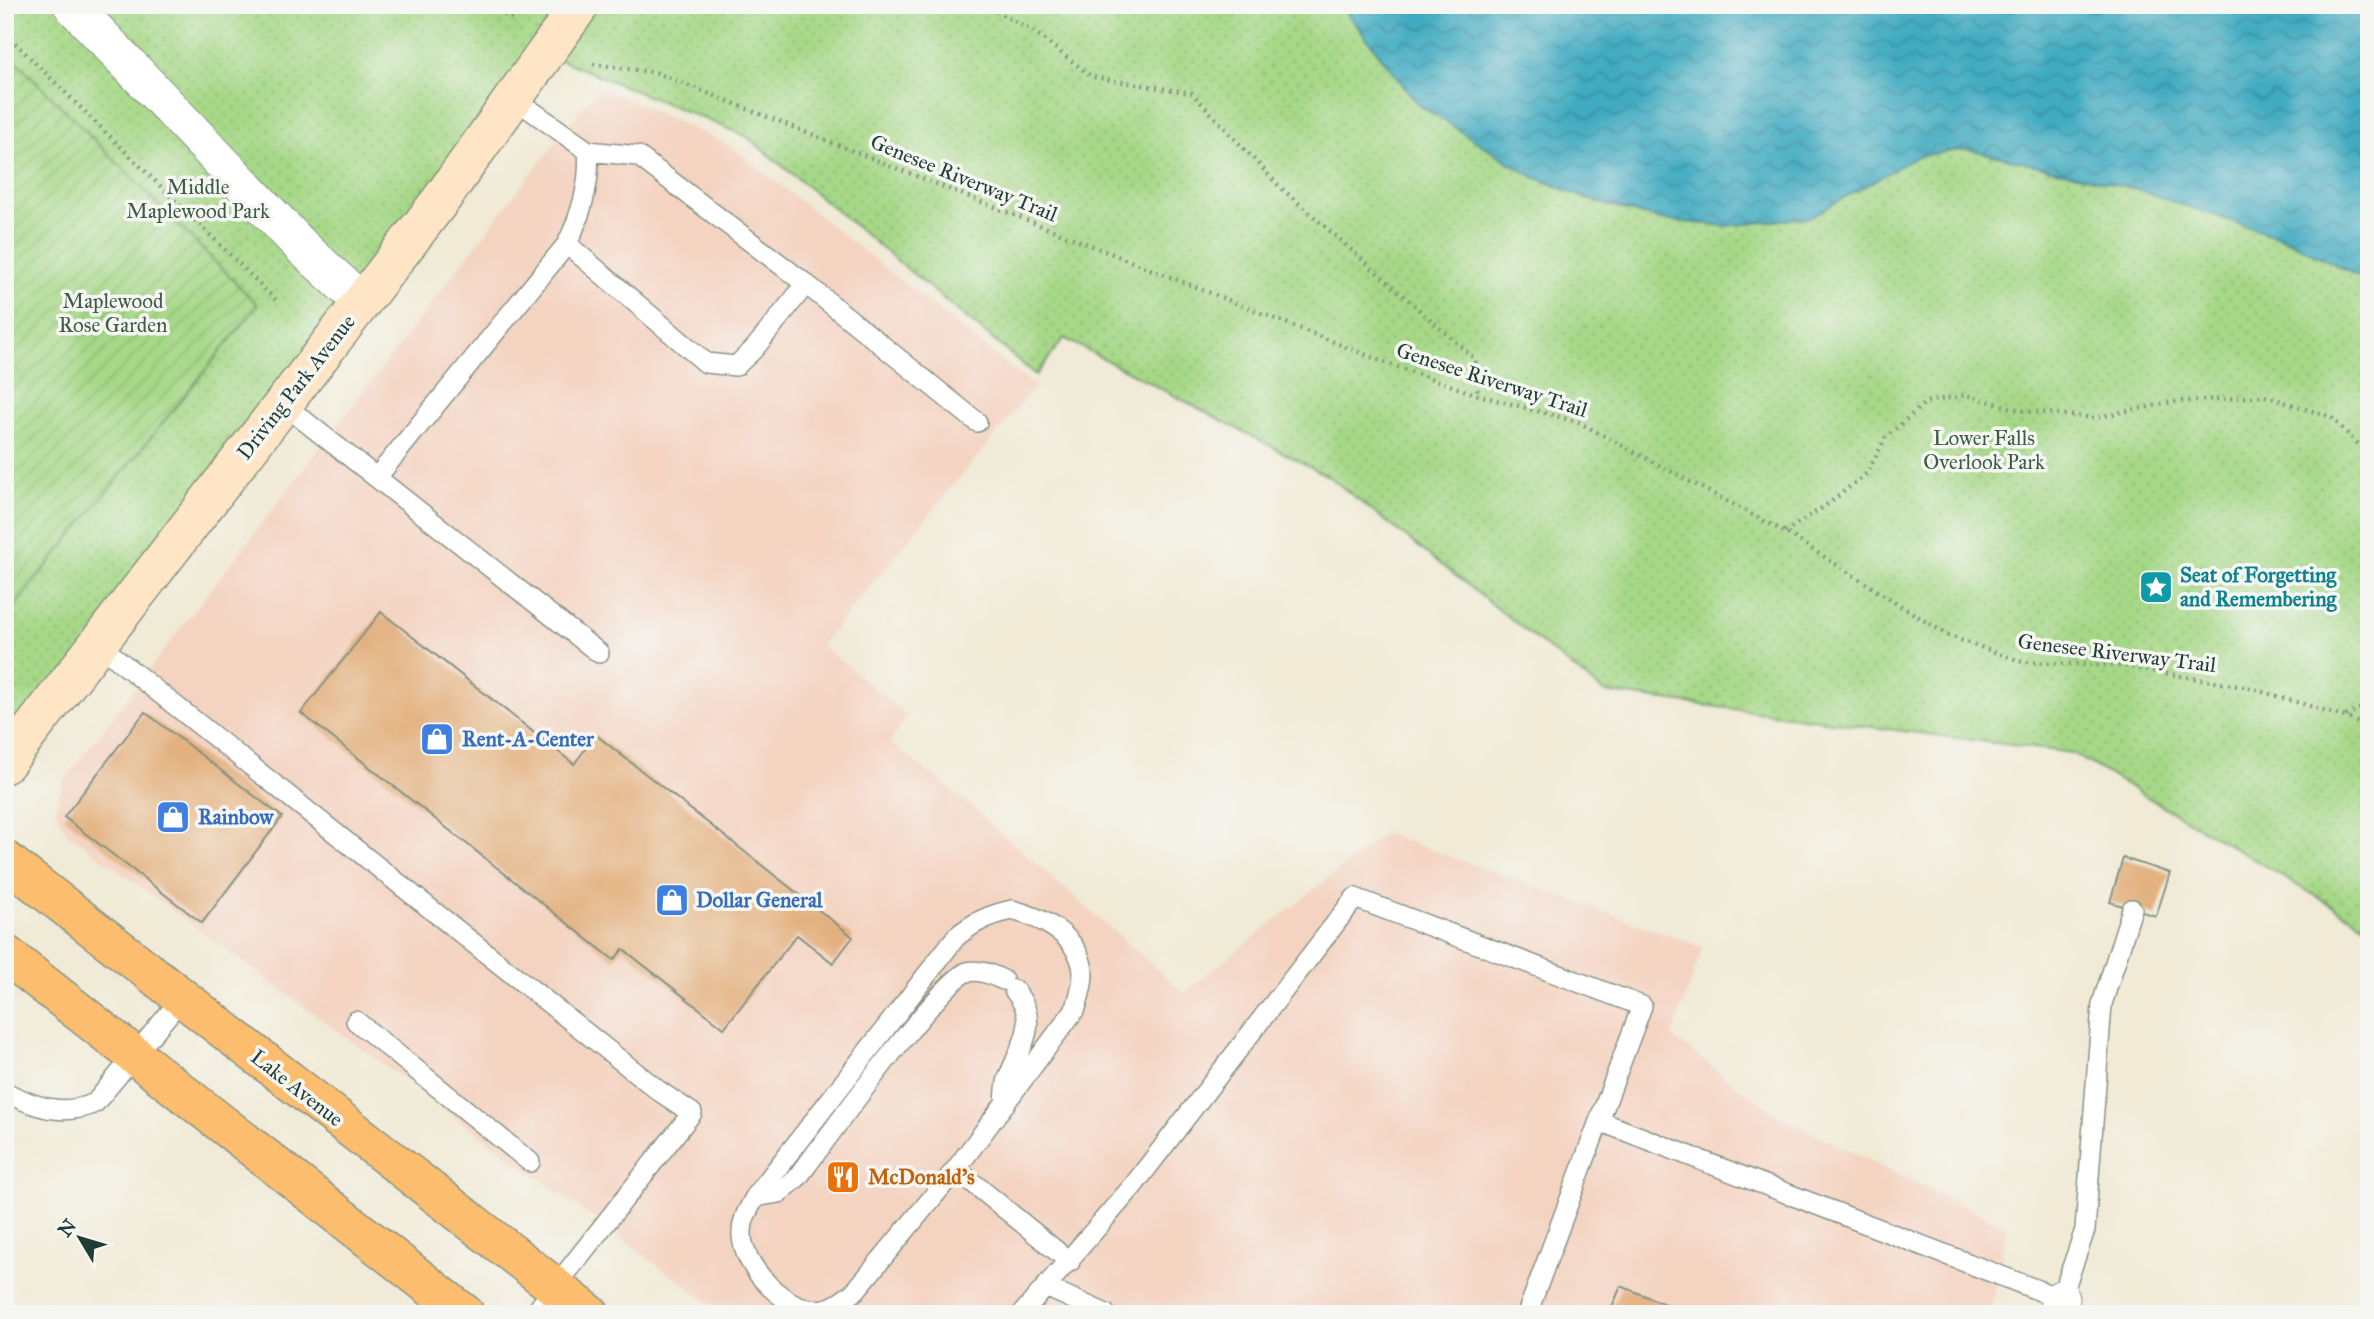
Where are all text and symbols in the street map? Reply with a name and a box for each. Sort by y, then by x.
street label: Genesee Riverway Trail [867,129,1062,228]
park label: Middle Maplewood Park [126,174,270,224]
park label: Maplewood Rose Garden [59,288,167,338]
street label: Driving Park Avenue [231,309,361,465]
street label: Genesee Riverway Trail [1393,337,1591,423]
park label: Lower Falls Overlook Park [1923,425,2045,475]
place label: Seat of Forgetting and Remembering [2180,562,2338,612]
place icon: Seat of Forgetting and Remembering [2137,568,2175,606]
street label: Genesee Riverway Trail [2016,628,2218,678]
shop icon: Rent-A-Center [418,720,456,758]
place label: Rent-A-Center [462,726,595,752]
shop icon: Rainbow [154,798,192,836]
place label: Rainbow [198,804,275,830]
shop icon: Dollar General [653,881,691,919]
place label: Dollar General [696,887,824,913]
street label: Lake Avenue [246,1044,349,1132]
restaurant icon: McDonald's [824,1158,862,1196]
place label: McDonald's [868,1164,975,1190]
north arrow [46,1204,116,1274]
text: N [53,1214,81,1241]

